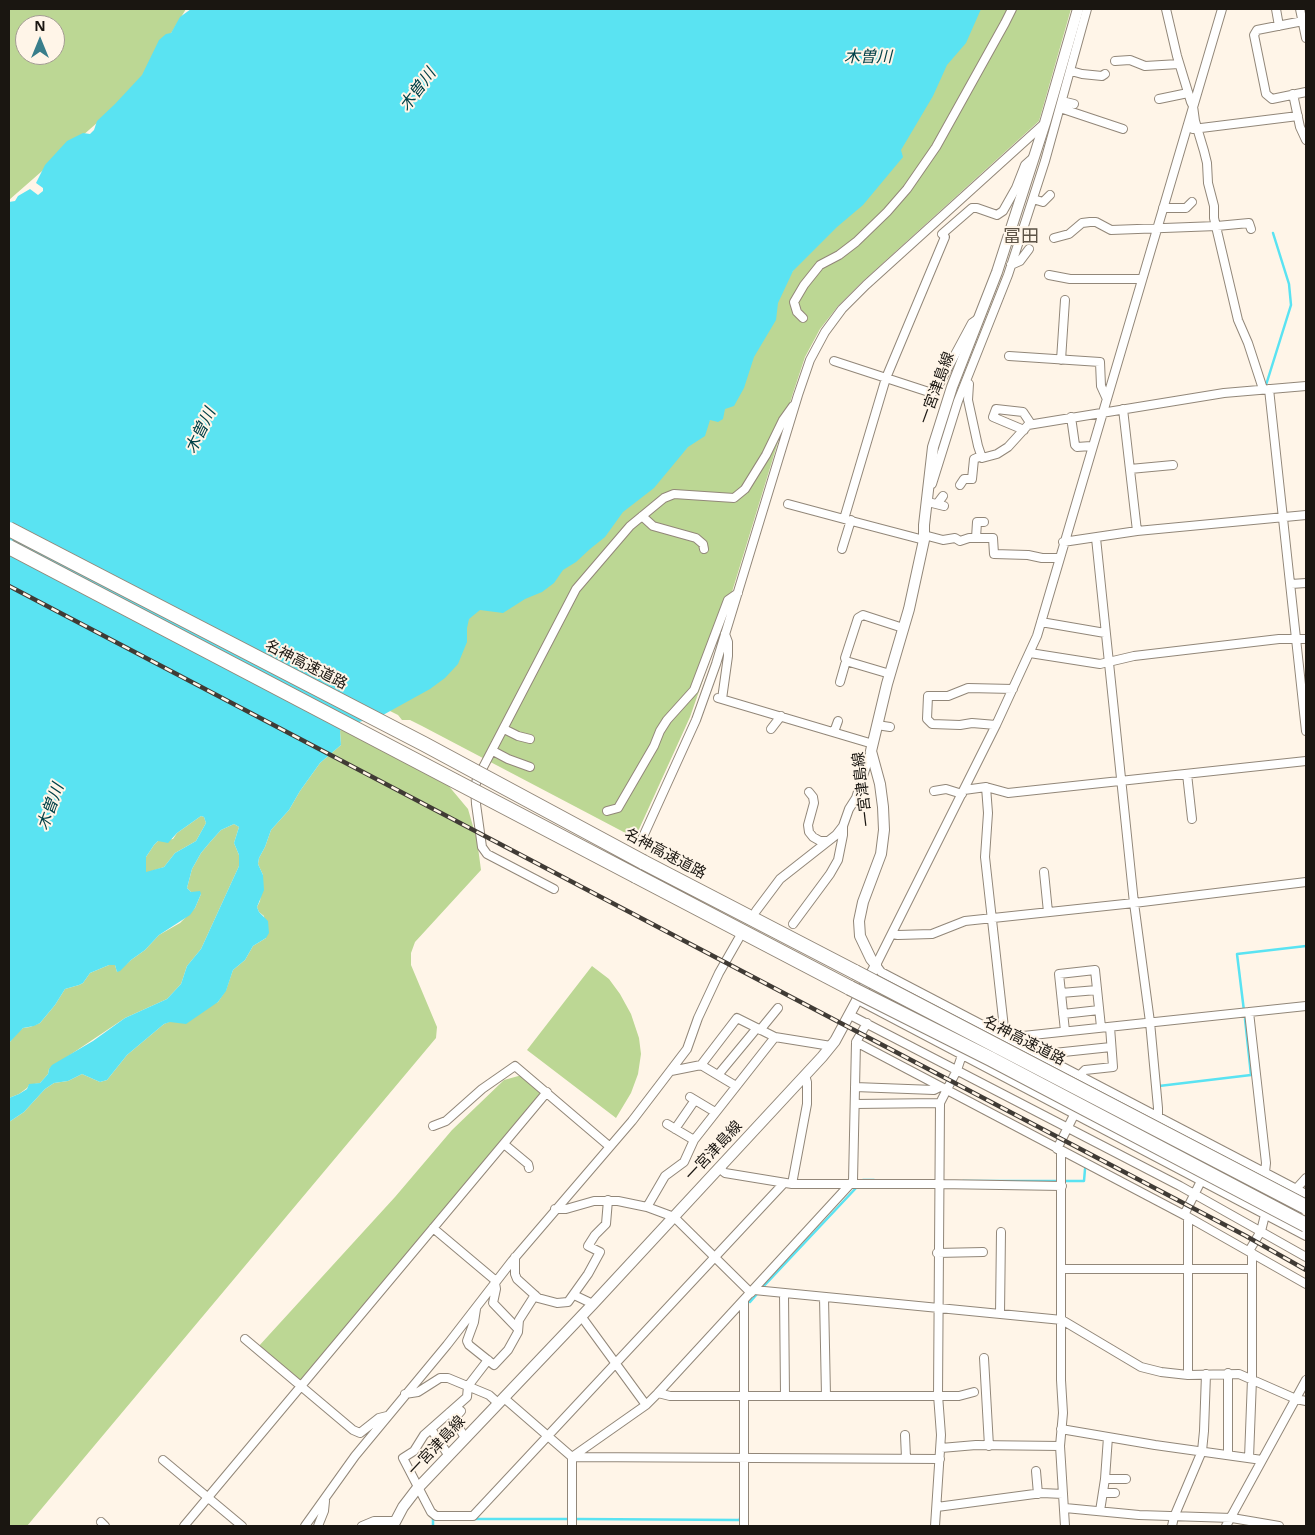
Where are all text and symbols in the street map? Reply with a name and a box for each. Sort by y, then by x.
north arrow [15,15,65,65]
text: N [34,16,46,35]
water label: 木曽川 [844,47,892,67]
water label: 木曽川 [396,65,440,115]
district label: 冨田 [1003,226,1039,248]
street label: 一宮津島線 [916,350,958,426]
water label: 木曽川 [182,405,220,457]
street label: 名神高速道路 [262,637,350,693]
street label: 一宮津島線 [849,751,877,827]
water label: 木曽川 [34,781,68,833]
street label: 名神高速道路 [621,825,709,883]
street label: 名神高速道路 [980,1013,1068,1069]
street label: 一宮津島線 [682,1117,746,1185]
street label: 一宮津島線 [405,1412,469,1480]

